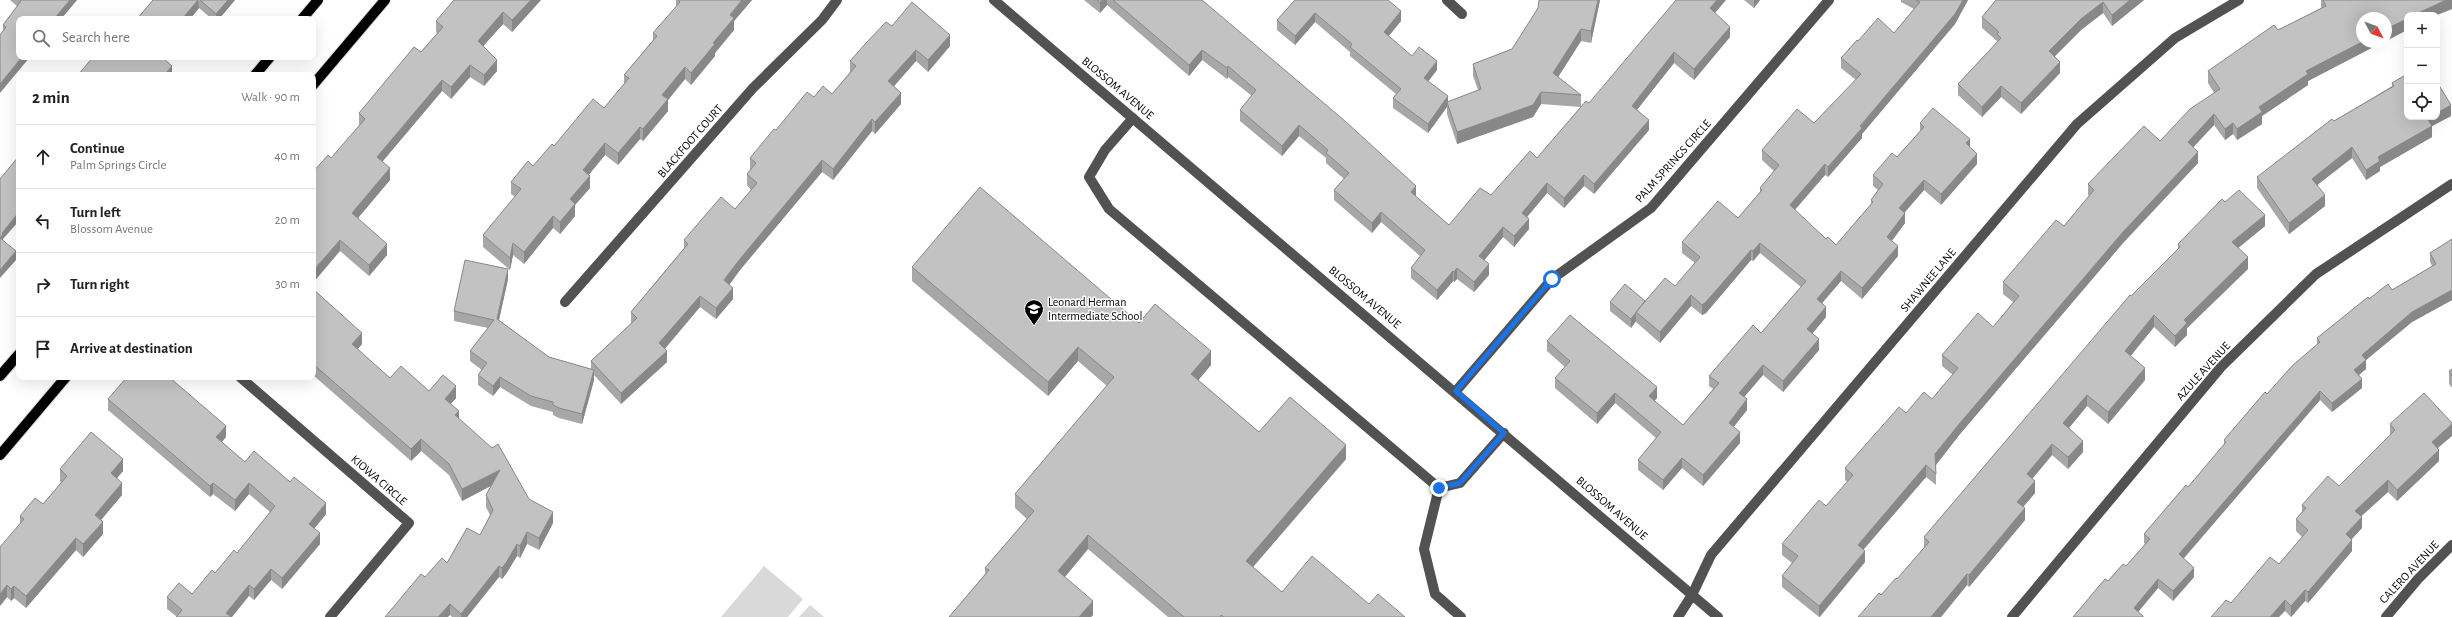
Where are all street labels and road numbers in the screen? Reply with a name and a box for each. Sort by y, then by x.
street label: BLOSSOM AVENUE [1080,55,1156,122]
street label: BLACKFOOT COURT [655,102,725,180]
street label: PALM SPRINGS CIRCLE [1633,117,1713,205]
street label: SHAWNEE LANE [1898,246,1958,314]
street label: BLOSSOM AVENUE [1327,264,1403,331]
street label: AZULE AVENUE [2174,339,2232,403]
street label: KIOWA CIRCLE [349,453,409,507]
street label: BLOSSOM AVENUE [1574,474,1650,542]
street label: CALERO AVENUE [2377,538,2441,606]

